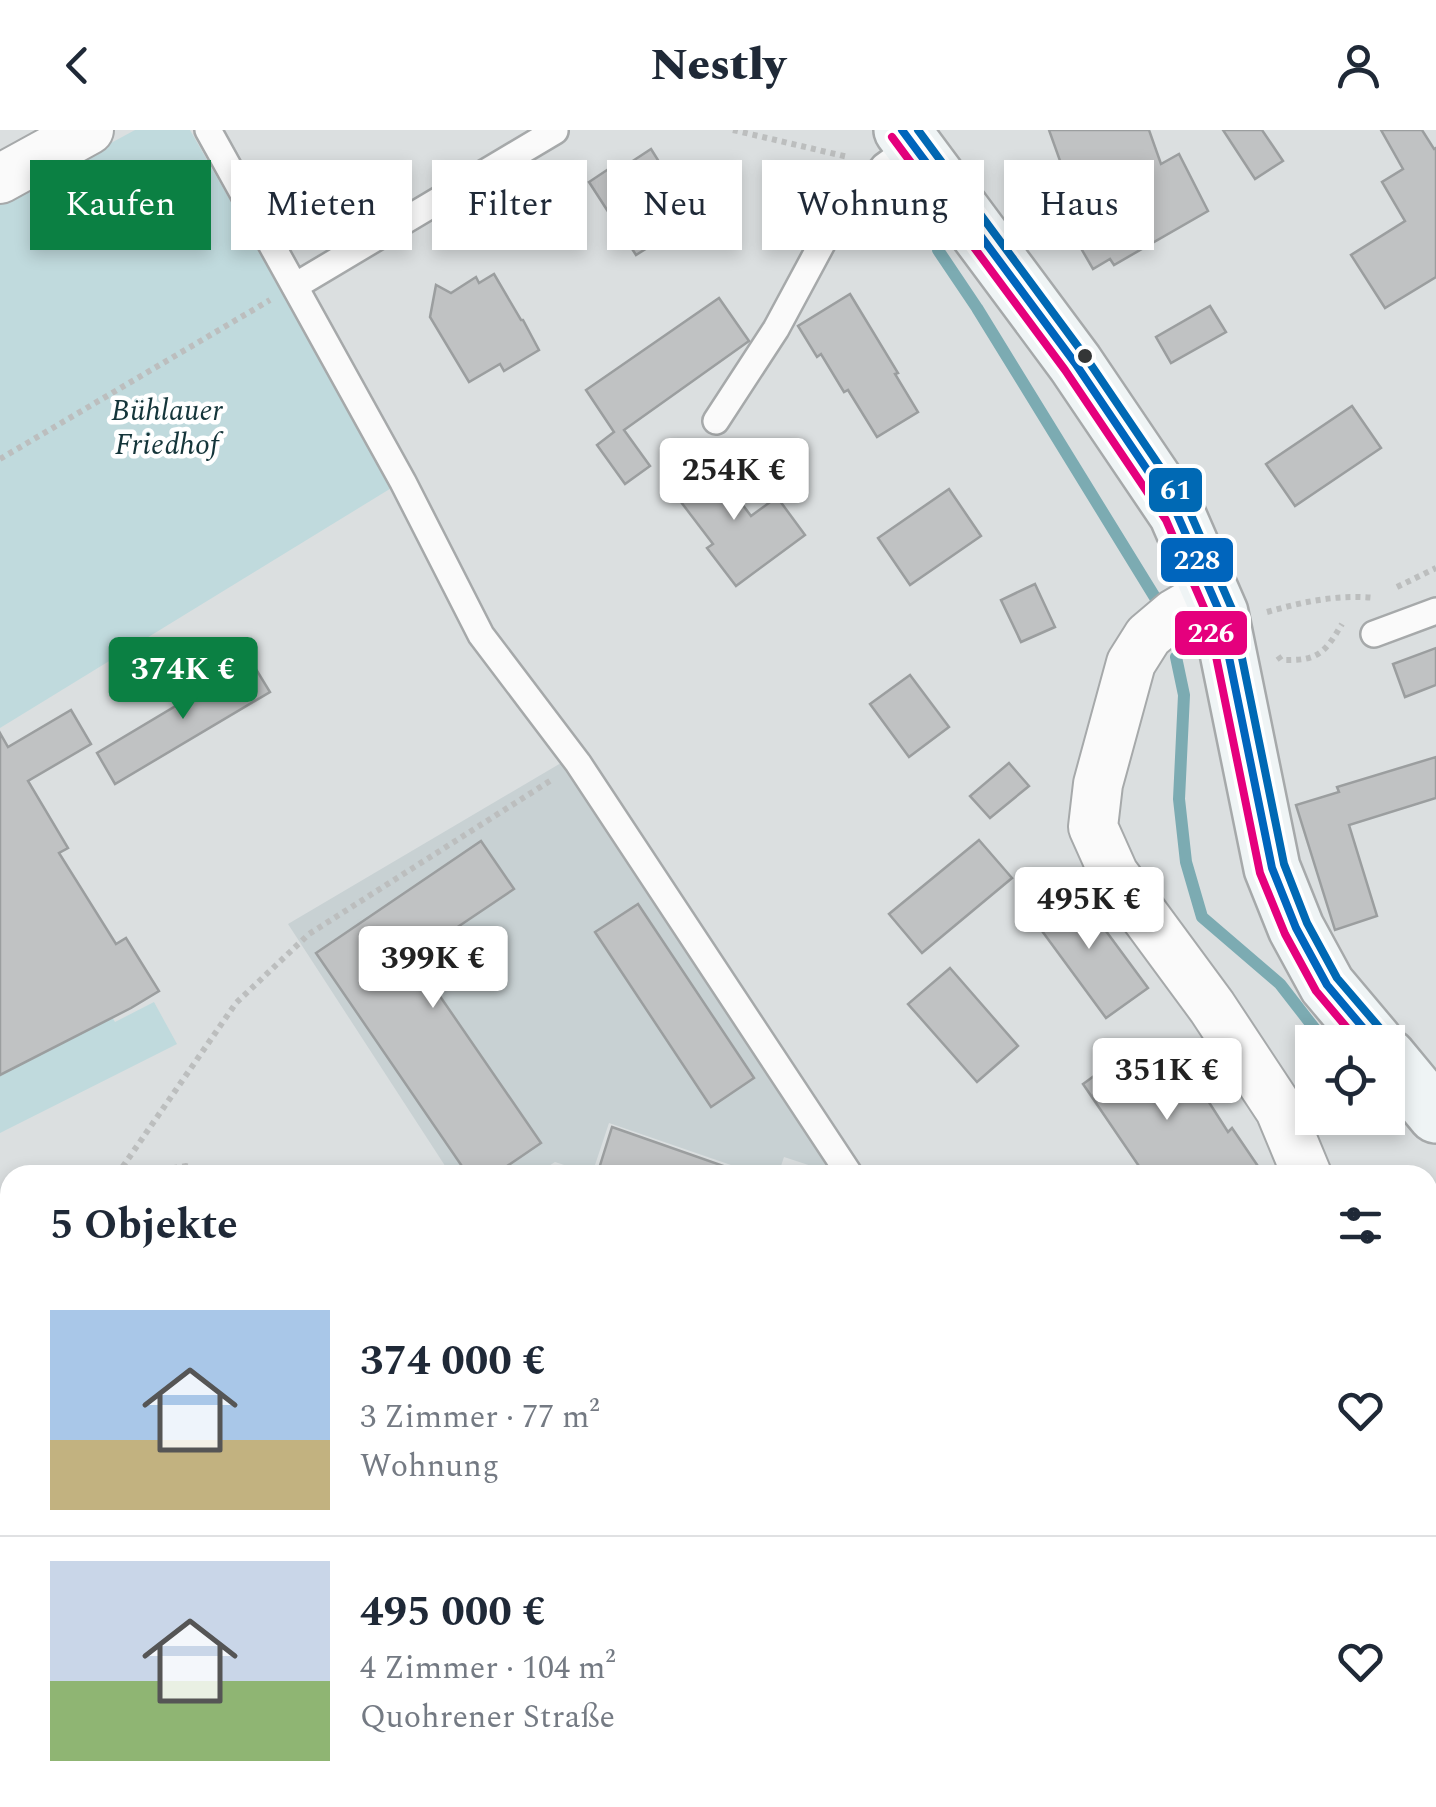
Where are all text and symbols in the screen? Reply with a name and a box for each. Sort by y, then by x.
text: Nestly [651,31,785,100]
icon: back [50,38,105,93]
icon: person [1331,38,1386,93]
chip: Kaufen [30,160,211,250]
chip: Mieten [231,160,412,250]
chip: Filter [432,160,587,250]
chip: Neu [607,160,742,250]
chip: Wohnung [762,160,984,250]
chip: Haus [1004,160,1154,250]
unlabelled marker [1075,346,1095,366]
park label: Bühlauer Friedhof [111,388,224,468]
pin: 254K € [653,438,815,523]
text: 254K € [682,446,786,495]
line badge: 61 [1147,466,1204,514]
text: 61 [1160,469,1192,512]
line badge: 228 [1159,536,1235,584]
text: 228 [1173,539,1221,582]
line badge: 226 [1173,609,1249,657]
text: 226 [1187,612,1235,655]
pin: 374K € [102,637,264,722]
text: 374K € [131,645,235,694]
pin: 495K € [1008,867,1170,952]
text: 495K € [1037,875,1141,924]
pin: 399K € [352,926,514,1011]
text: 399K € [381,934,485,983]
map controls [1295,1025,1405,1135]
button: locate [1295,1025,1405,1135]
pin: 351K € [1086,1038,1248,1123]
text: 351K € [1115,1046,1219,1095]
text: 5 Objekte [50,1194,238,1257]
icon: filters [1333,1198,1388,1253]
text: 374 000 € [360,1330,546,1393]
icon: home [130,1350,250,1470]
icon: heart [1333,1383,1388,1438]
text: 3 Zimmer · 77 m² [360,1393,600,1442]
text: Wohnung [360,1442,499,1491]
text: 495 000 € [360,1581,546,1644]
icon: home [130,1601,250,1721]
icon: heart [1333,1634,1388,1689]
text: 4 Zimmer · 104 m² [360,1644,616,1693]
text: Quohrener Straße [360,1693,615,1742]

